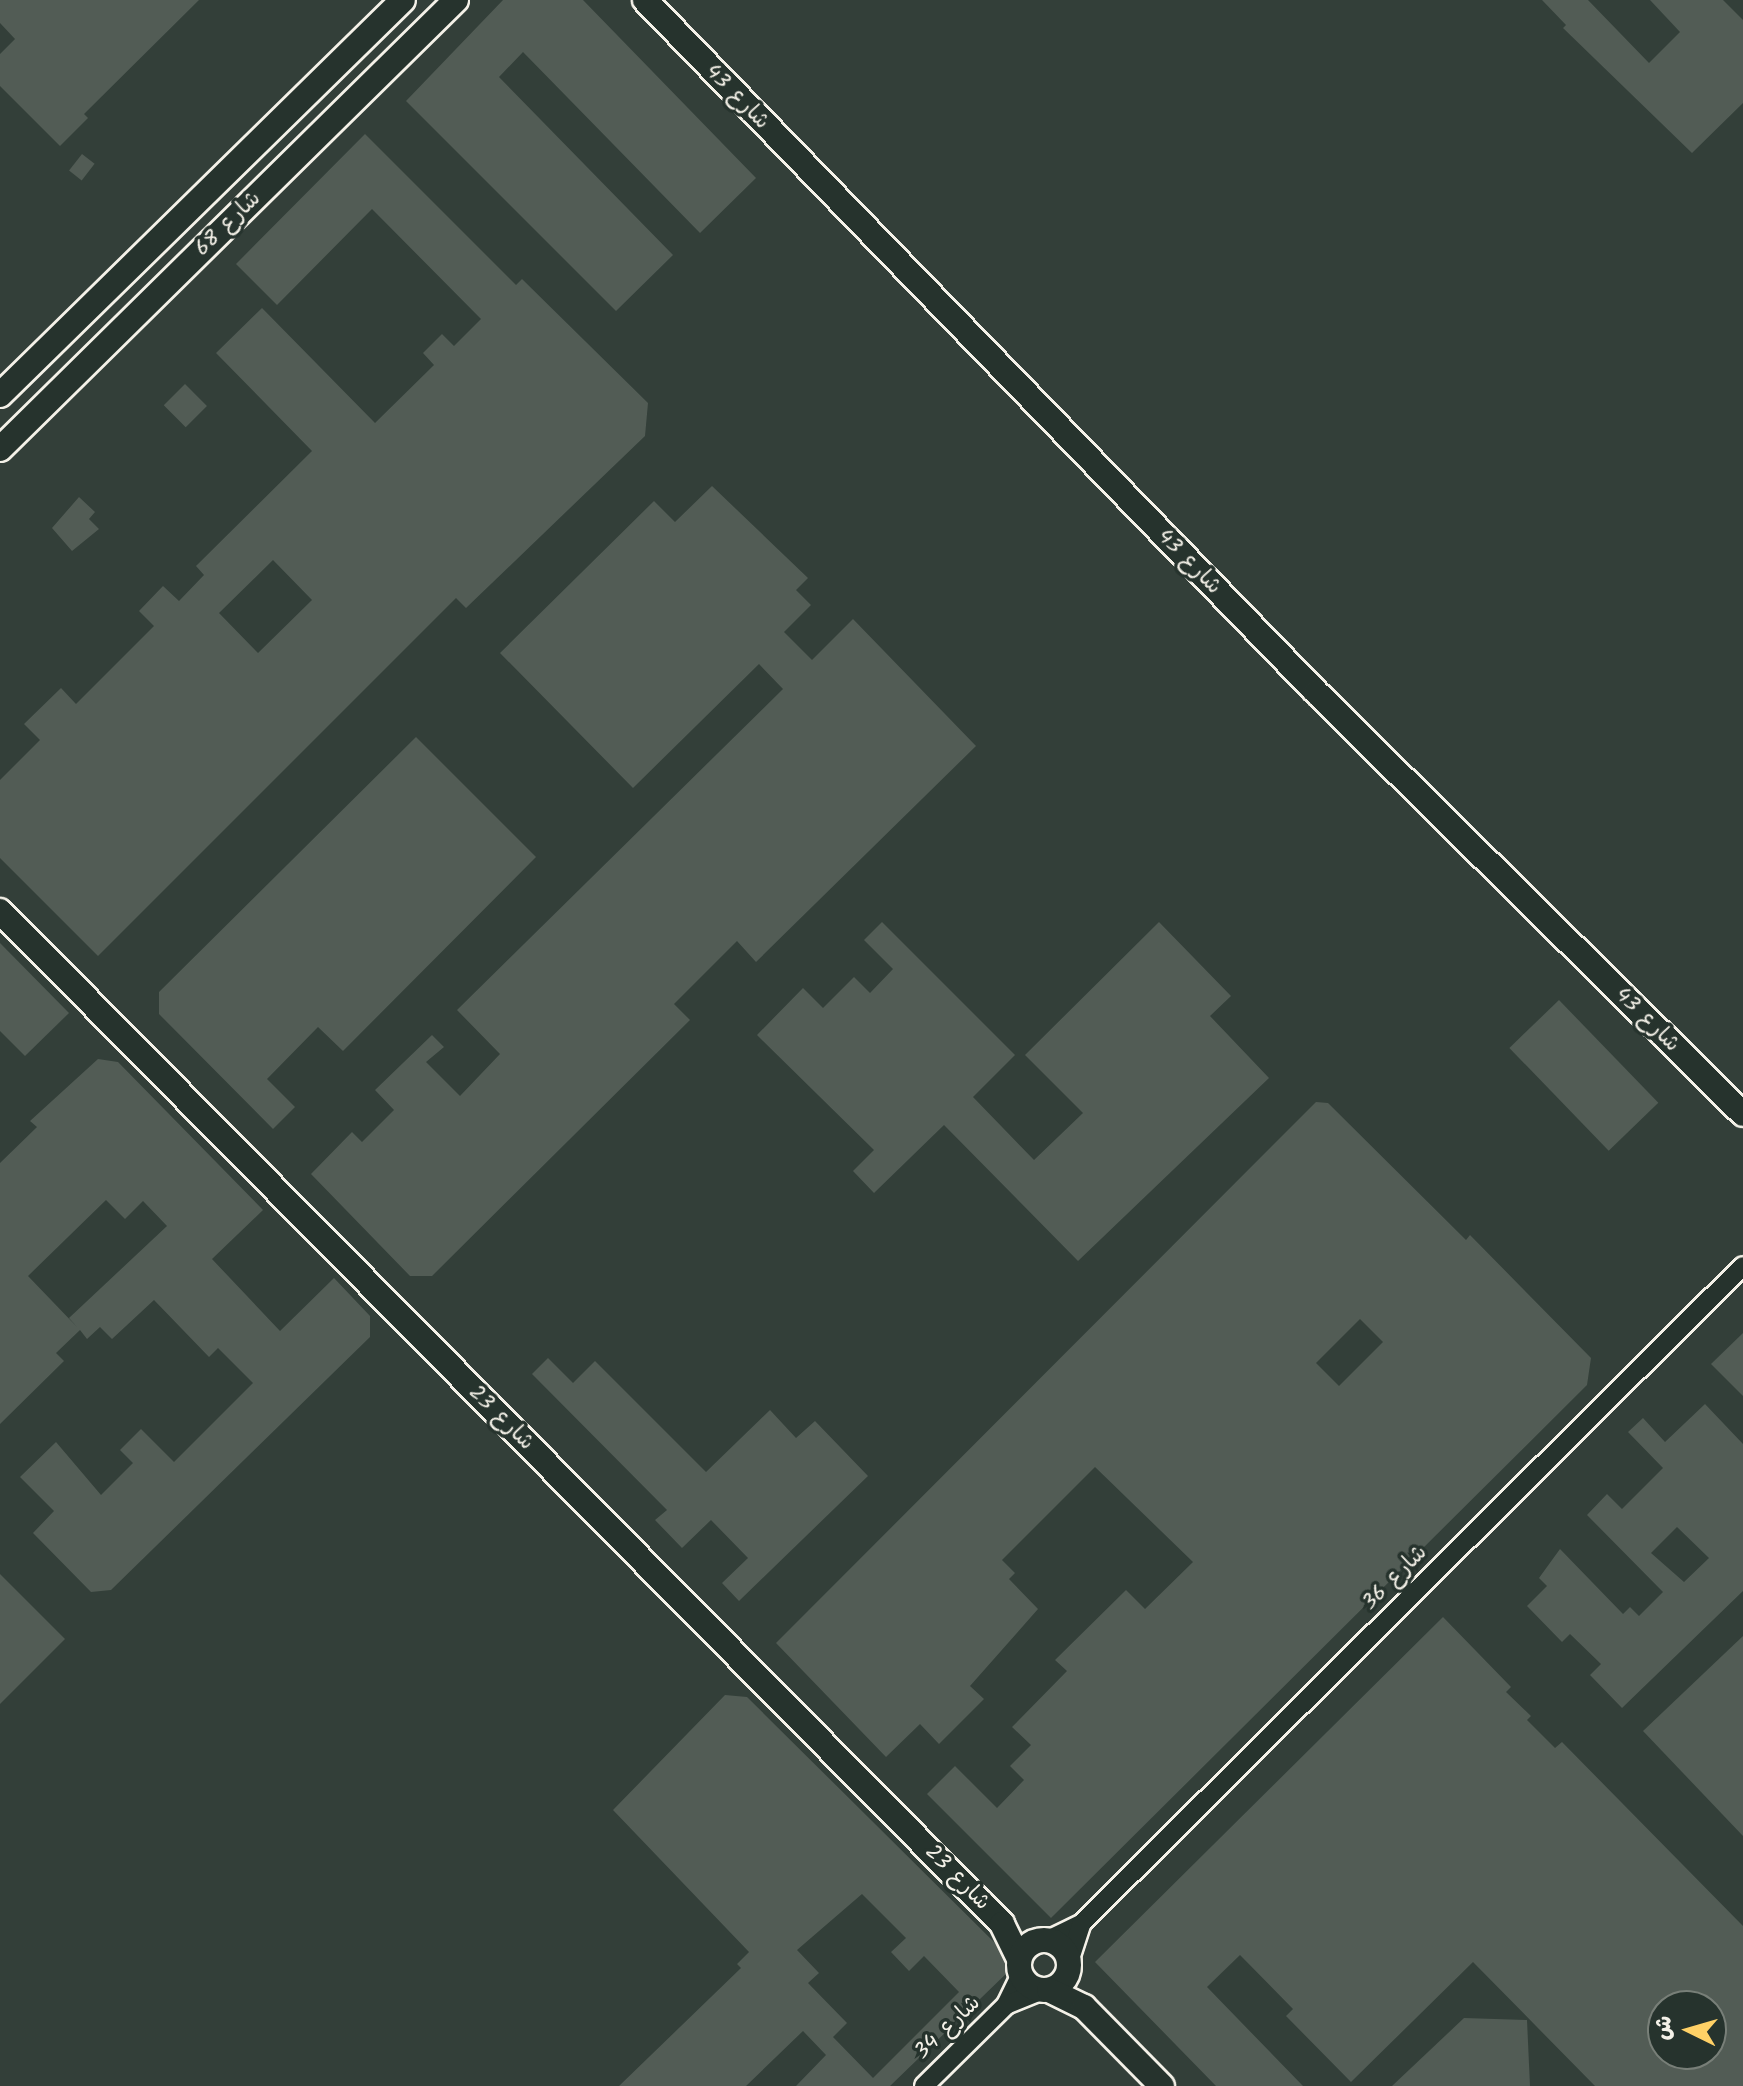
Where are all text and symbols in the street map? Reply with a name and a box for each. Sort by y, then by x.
street label: شارع 43 [699,59,775,135]
street label: شارع 68 [189,186,267,262]
street label: شارع 43 [1151,524,1227,600]
street label: شارع 43 [1609,982,1685,1058]
street label: شارع 23 [463,1380,539,1456]
street label: شارع 36 [1357,1540,1433,1616]
street label: شارع 23 [919,1840,995,1916]
street label: شارع 34 [910,1990,986,2066]
north arrow [1647,1990,1727,2070]
text: ش [1646,2014,1683,2042]

